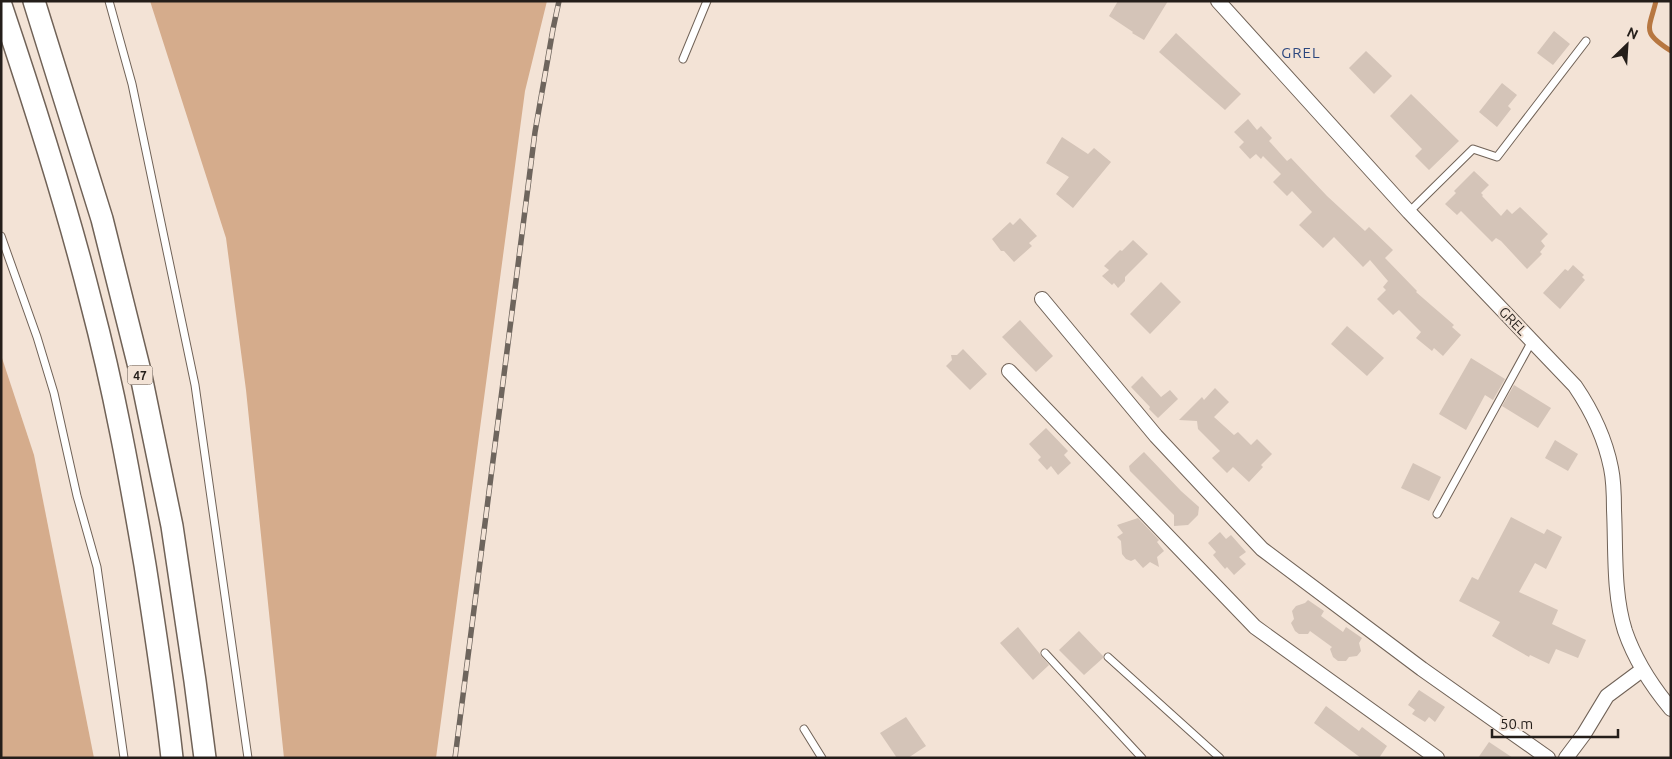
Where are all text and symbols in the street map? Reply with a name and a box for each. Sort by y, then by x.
north arrow [1602,20,1652,70]
text: N [1624,24,1641,43]
district label: GREL [1281,44,1321,61]
street label: GREL [1496,304,1530,338]
road number: 47 [128,366,152,384]
scale bar [1492,706,1618,738]
text: 50 m [1500,715,1533,732]

